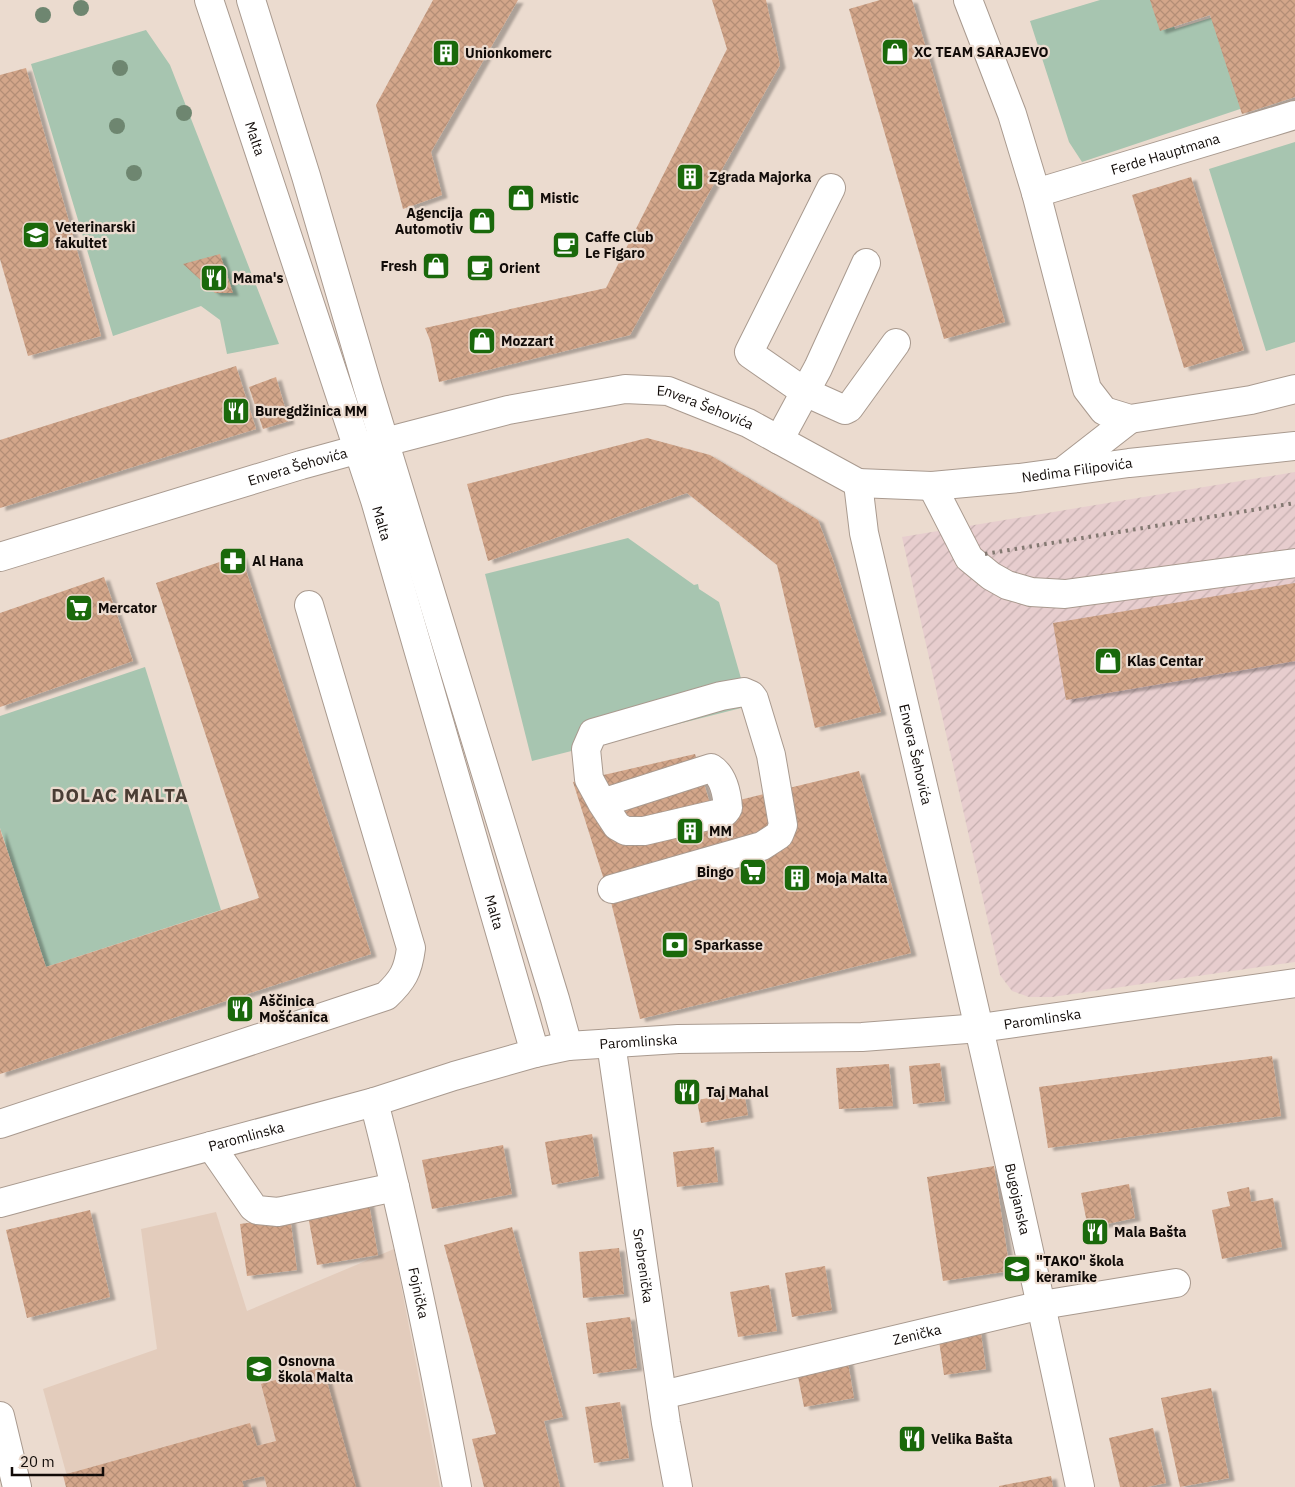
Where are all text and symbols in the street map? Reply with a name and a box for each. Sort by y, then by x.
shop icon: XC TEAM SARAJEVO [880,37,910,67]
building icon: Unionkomerc [431,38,461,68]
place label: XC TEAM SARAJEVO [914,43,1049,61]
place label: Unionkomerc [465,44,552,62]
street label: Malta [241,119,269,159]
street label: Ferde Hauptmana [1109,129,1222,179]
building icon: Zgrada Majorka [675,162,705,192]
place label: Zgrada Majorka [709,168,811,186]
shop icon: Mistic [506,183,536,213]
place label: Mistic [540,189,579,207]
place label: Agencija Automotiv [395,204,463,238]
shop icon: Agencija Automotiv [467,206,497,236]
place label: Veterinarski fakultet [55,218,135,252]
school or university icon: Veterinarski fakultet [21,220,51,250]
place label: Caffe Club Le Figaro [585,228,654,262]
cafe icon: Caffe Club Le Figaro [551,230,581,260]
shop icon: Fresh [421,251,451,281]
cafe icon: Orient [465,253,495,283]
place label: Fresh [380,257,417,275]
place label: Orient [499,259,540,277]
restaurant icon: Mama's [199,263,229,293]
place label: Mama's [233,269,284,287]
shop icon: Mozzart [467,326,497,356]
place label: Mozzart [501,332,554,350]
street label: Envera Šehovića [656,381,757,434]
restaurant icon: Buregdžinica MM [221,396,251,426]
place label: Buregdžinica MM [255,402,367,420]
street label: Envera Šehovića [246,444,350,490]
street label: Nedima Filipovića [1020,454,1134,487]
street label: Malta [368,504,395,543]
pharmacy icon: Al Hana [218,546,248,576]
place label: Al Hana [252,552,304,570]
supermarket icon: Mercator [64,593,94,623]
place label: Mercator [98,599,157,617]
shop icon: Klas Centar [1093,646,1123,676]
place label: Klas Centar [1127,652,1204,670]
street label: Envera Šehovića [895,702,936,807]
district label: DOLAC MALTA [51,783,189,807]
building icon: MM [675,816,705,846]
place label: MM [709,822,732,840]
supermarket icon: Bingo [738,857,768,887]
place label: Bingo [697,863,734,881]
building icon: Moja Malta [782,863,812,893]
place label: Moja Malta [816,869,888,887]
street label: Malta [481,893,508,932]
bank icon: Sparkasse [660,930,690,960]
place label: Sparkasse [694,936,763,954]
place label: Aščinica Mošćanica [259,992,328,1026]
restaurant icon: Aščinica Mošćanica [225,994,255,1024]
street label: Paromlinska [1003,1005,1083,1034]
street label: Paromlinska [599,1030,678,1053]
restaurant icon: Taj Mahal [672,1077,702,1107]
place label: Taj Mahal [706,1083,768,1101]
street label: Paromlinska [206,1118,287,1155]
street label: Bugojanska [1001,1161,1034,1237]
restaurant icon: Mala Bašta [1080,1217,1110,1247]
place label: Mala Bašta [1114,1223,1187,1241]
street label: Srebrenička [629,1227,658,1305]
place label: "TAKO" škola keramike [1036,1252,1124,1286]
school or university icon: "TAKO" škola keramike [1002,1254,1032,1284]
street label: Fojnička [404,1265,433,1321]
street label: Zenička [891,1320,943,1349]
place label: Osnovna škola Malta [278,1352,353,1386]
school or university icon: Osnovna škola Malta [244,1354,274,1384]
restaurant icon: Velika Bašta [897,1424,927,1454]
place label: Velika Bašta [931,1430,1013,1448]
scale bar [12,1444,104,1476]
text: 20 m [20,1452,55,1471]

